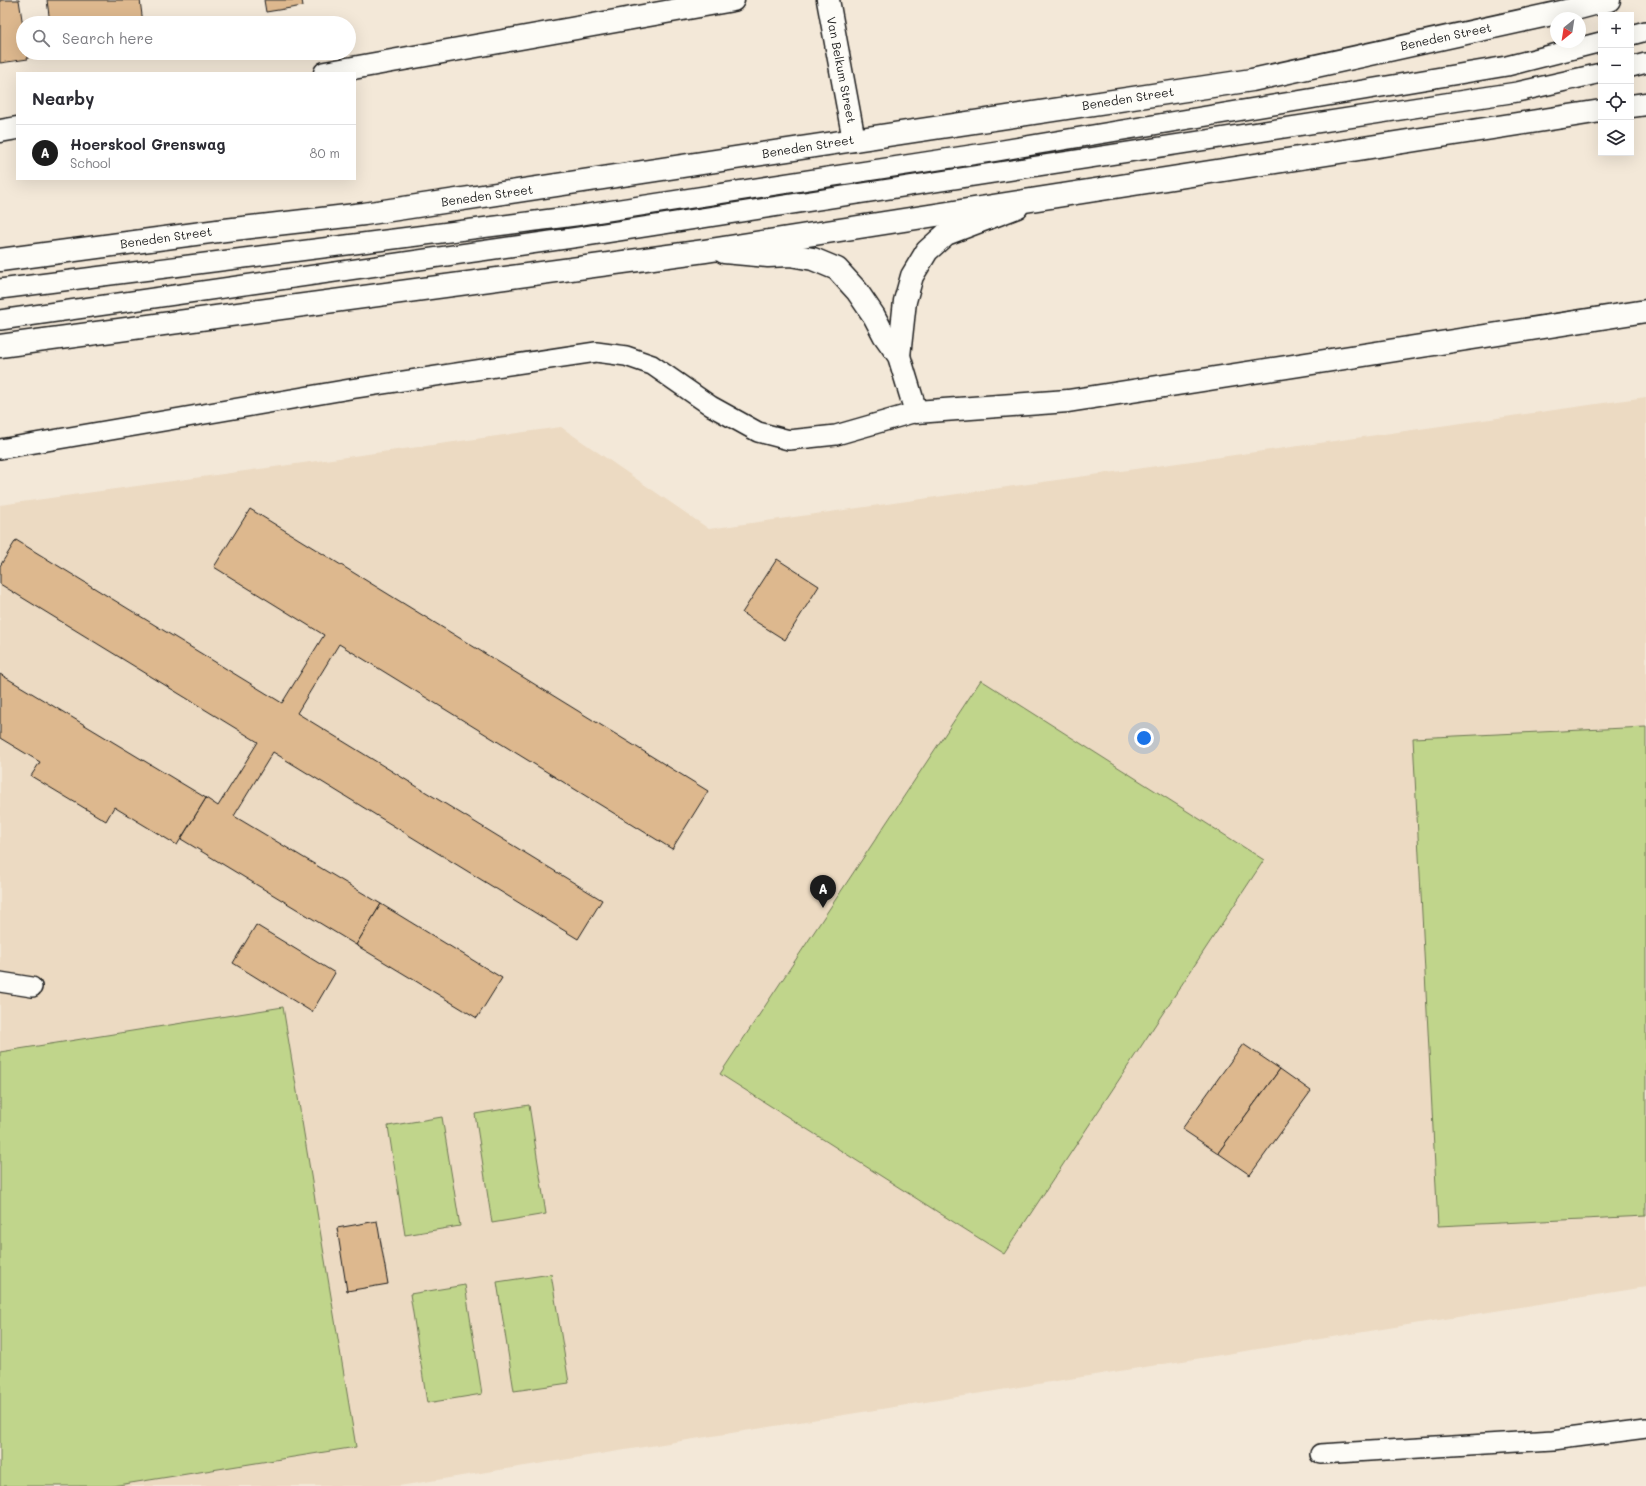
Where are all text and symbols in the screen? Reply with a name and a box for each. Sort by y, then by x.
north arrow [1550,12,1586,48]
map controls [1598,12,1634,156]
button: + [1598,12,1634,48]
street label: Van Belkum Street [824,15,860,124]
search box [16,16,356,60]
street label: Beneden Street [1399,19,1493,53]
icon: search [30,27,52,49]
text: Search here [62,28,153,48]
button: − [1598,48,1634,84]
street label: Beneden Street [1081,83,1175,113]
button: locate [1598,84,1634,120]
text: Nearby [32,87,94,109]
button: layers [1598,120,1634,156]
street label: Beneden Street [761,131,855,161]
text: Hoerskool Grenswag [70,134,225,154]
text: A [40,144,50,161]
text: 80 m [310,144,340,161]
text: School [70,154,111,171]
street label: Beneden Street [440,181,534,209]
street label: Beneden Street [119,223,213,251]
your location [1134,728,1154,748]
pin: A [810,875,836,908]

